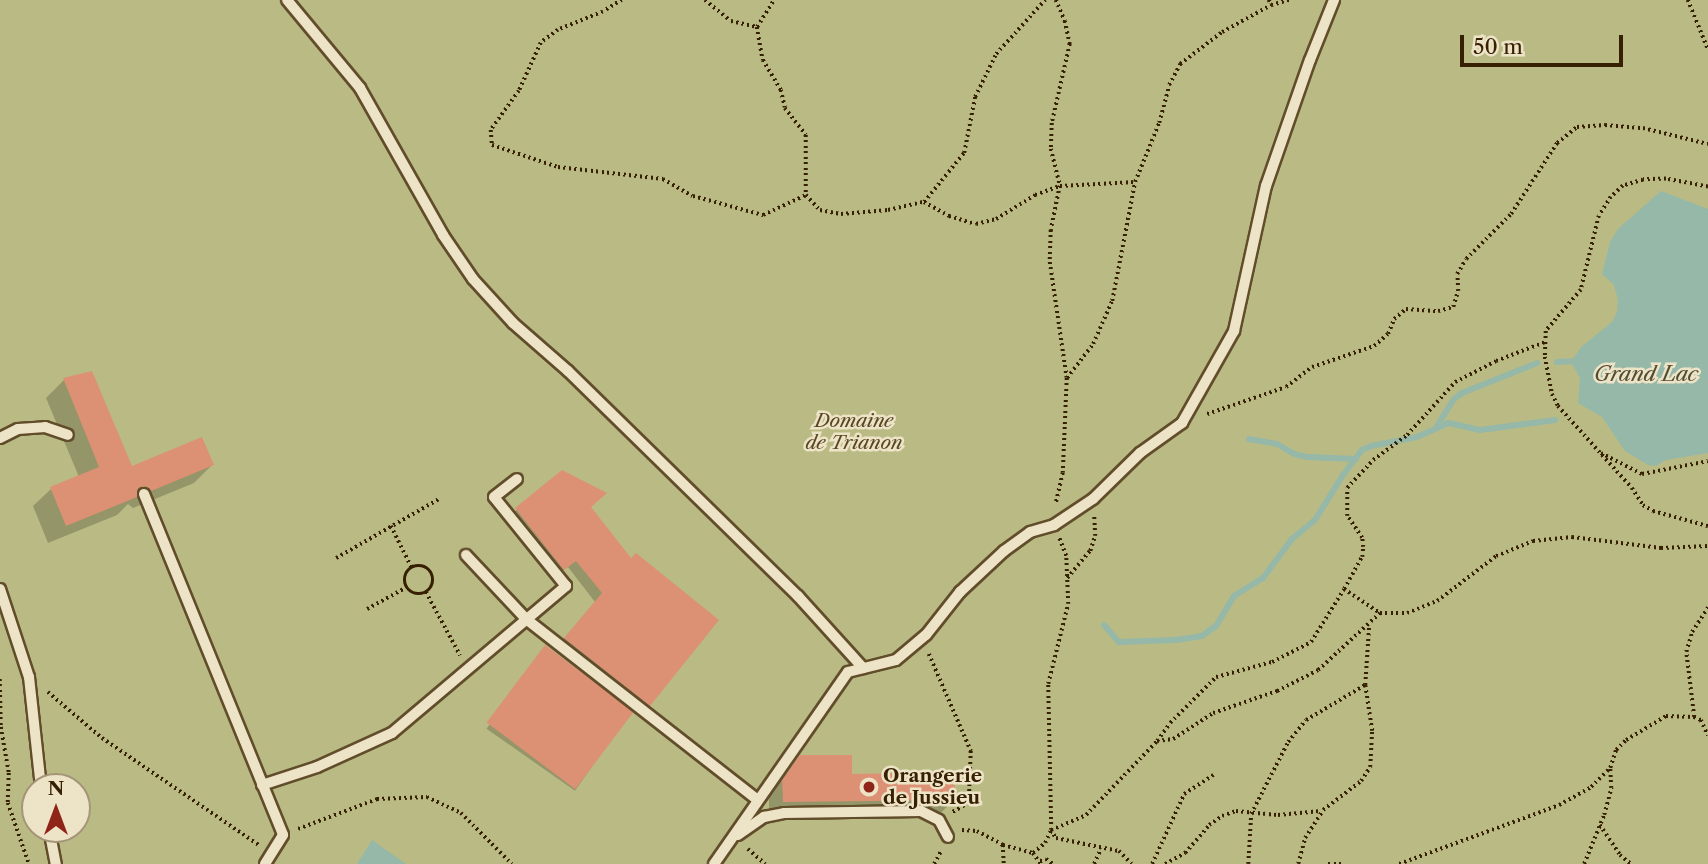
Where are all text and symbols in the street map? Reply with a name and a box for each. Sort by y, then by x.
scale bar [1463,21,1626,65]
text: 50 m [1473,34,1523,59]
water label: Grand Lac [1594,361,1698,387]
park label: Domaine de Trianon [805,410,903,454]
place label: Orangerie de Jussieu [883,765,982,809]
north arrow [21,773,91,843]
text: N [48,777,64,800]
marker: Orangerie de Jussieu [861,779,877,795]

